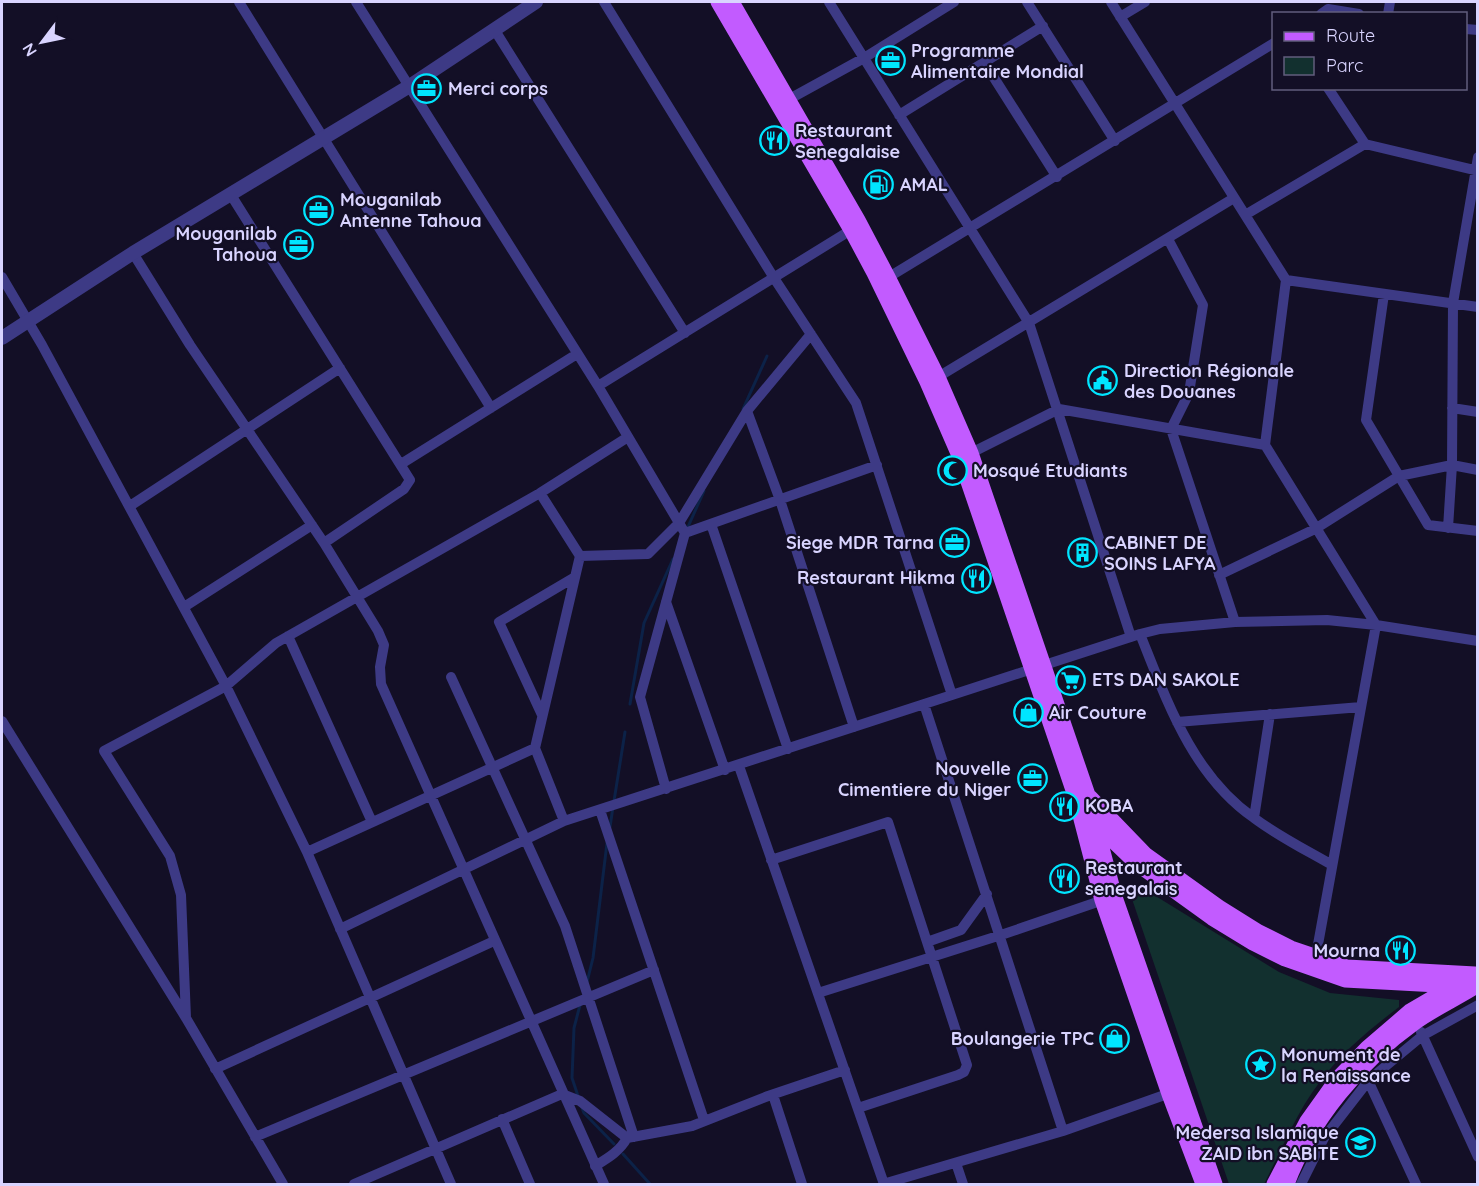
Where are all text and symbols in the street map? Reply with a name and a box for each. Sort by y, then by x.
north arrow [12,12,72,72]
legend [1272,12,1467,90]
text: Route [1326,24,1375,47]
place label: Programme Alimentaire Mondial [911,39,1084,83]
text: N [18,40,41,60]
office icon: Programme Alimentaire Mondial [874,45,906,77]
text: Parc [1326,54,1363,77]
office icon: Merci corps [411,73,443,105]
place label: Merci corps [448,77,548,100]
place label: Restaurant Senegalaise [795,119,900,163]
restaurant icon: Restaurant Senegalaise [758,125,790,157]
fuel station icon: AMAL [863,169,895,201]
place label: AMAL [900,173,948,196]
place label: Mouganilab Antenne Tahoua [340,188,482,232]
office icon: Mouganilab Antenne Tahoua [303,194,335,226]
place label: Mouganilab Tahoua [175,222,277,266]
office icon: Mouganilab Tahoua [282,228,314,260]
place label: Direction Régionale des Douanes [1124,359,1294,403]
public building icon: Direction Régionale des Douanes [1087,365,1119,397]
mosque icon: Mosqué Etudiants [936,455,968,487]
place label: Mosqué Etudiants [973,459,1128,482]
office icon: Siege MDR Tarna [939,527,971,559]
place label: Siege MDR Tarna [786,531,934,554]
place label: CABINET DE SOINS LAFYA [1104,531,1216,575]
building icon: CABINET DE SOINS LAFYA [1067,537,1099,569]
restaurant icon: Restaurant Hikma [960,562,992,594]
place label: Restaurant Hikma [797,566,955,589]
supermarket icon: ETS DAN SAKOLE [1055,664,1087,696]
place label: ETS DAN SAKOLE [1092,668,1239,691]
shop icon: Air Couture [1012,697,1044,729]
place label: Air Couture [1049,701,1147,724]
place label: Nouvelle Cimentiere du Niger [838,757,1011,801]
office icon: Nouvelle Cimentiere du Niger [1016,763,1048,795]
restaurant icon: KOBA [1048,790,1080,822]
place label: KOBA [1085,794,1134,817]
place label: Restaurant senegalais [1085,856,1183,900]
restaurant icon: Restaurant senegalais [1048,862,1080,894]
restaurant icon: Mourna [1385,935,1417,967]
place label: Mourna [1314,939,1380,962]
shop icon: Boulangerie TPC [1099,1023,1131,1055]
place label: Boulangerie TPC [951,1027,1094,1050]
place label: Monument de la Renaissance [1281,1043,1411,1087]
place icon: Monument de la Renaissance [1244,1049,1276,1081]
place label: Medersa Islamique ZAID ibn SABITE [1176,1121,1339,1165]
school or university icon: Medersa Islamique ZAID ibn SABITE [1344,1127,1376,1159]

